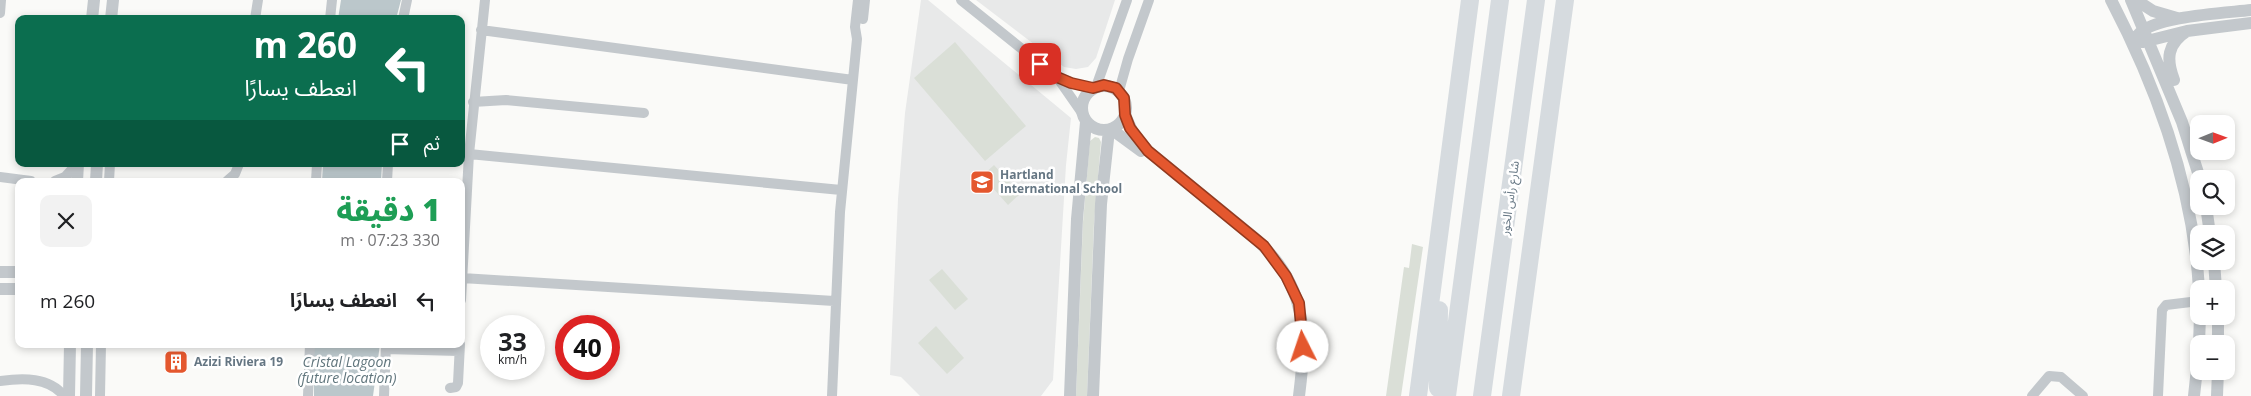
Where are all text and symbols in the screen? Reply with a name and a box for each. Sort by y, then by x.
text: 260 m [253,21,357,68]
icon: left [375,35,440,100]
pin [1019,43,1061,85]
icon: arrive [1026,50,1054,78]
text: انعطف يسارًا [244,72,357,102]
north arrow [2190,115,2235,160]
map controls [2190,115,2235,380]
icon: arrive [386,130,414,158]
text: ثم [424,130,440,156]
street label: شارع رأس الخور [1496,160,1524,237]
place label: Hartland International School [1000,166,1122,197]
school or university icon: Hartland International School [969,169,995,195]
button: search [2190,170,2235,215]
text: 1 دقيقة [336,189,440,230]
button: close [40,195,92,247]
button: layers [2190,225,2235,270]
text: 330 m · 07:23 [340,229,440,251]
button: + [2190,280,2235,325]
text: انعطف يسارًا [290,287,397,313]
icon: left [412,287,440,315]
text: 260 m [40,288,95,314]
speed limit sign: 40 [555,315,620,380]
position arrow [1276,320,1328,372]
text: 33 [498,324,527,358]
button: − [2190,335,2235,380]
building icon: Azizi Riviera 19 [163,349,189,375]
text: km/h [498,351,527,368]
water label: Cristal Lagoon (future location) [298,352,397,387]
place label: Azizi Riviera 19 [194,353,283,370]

